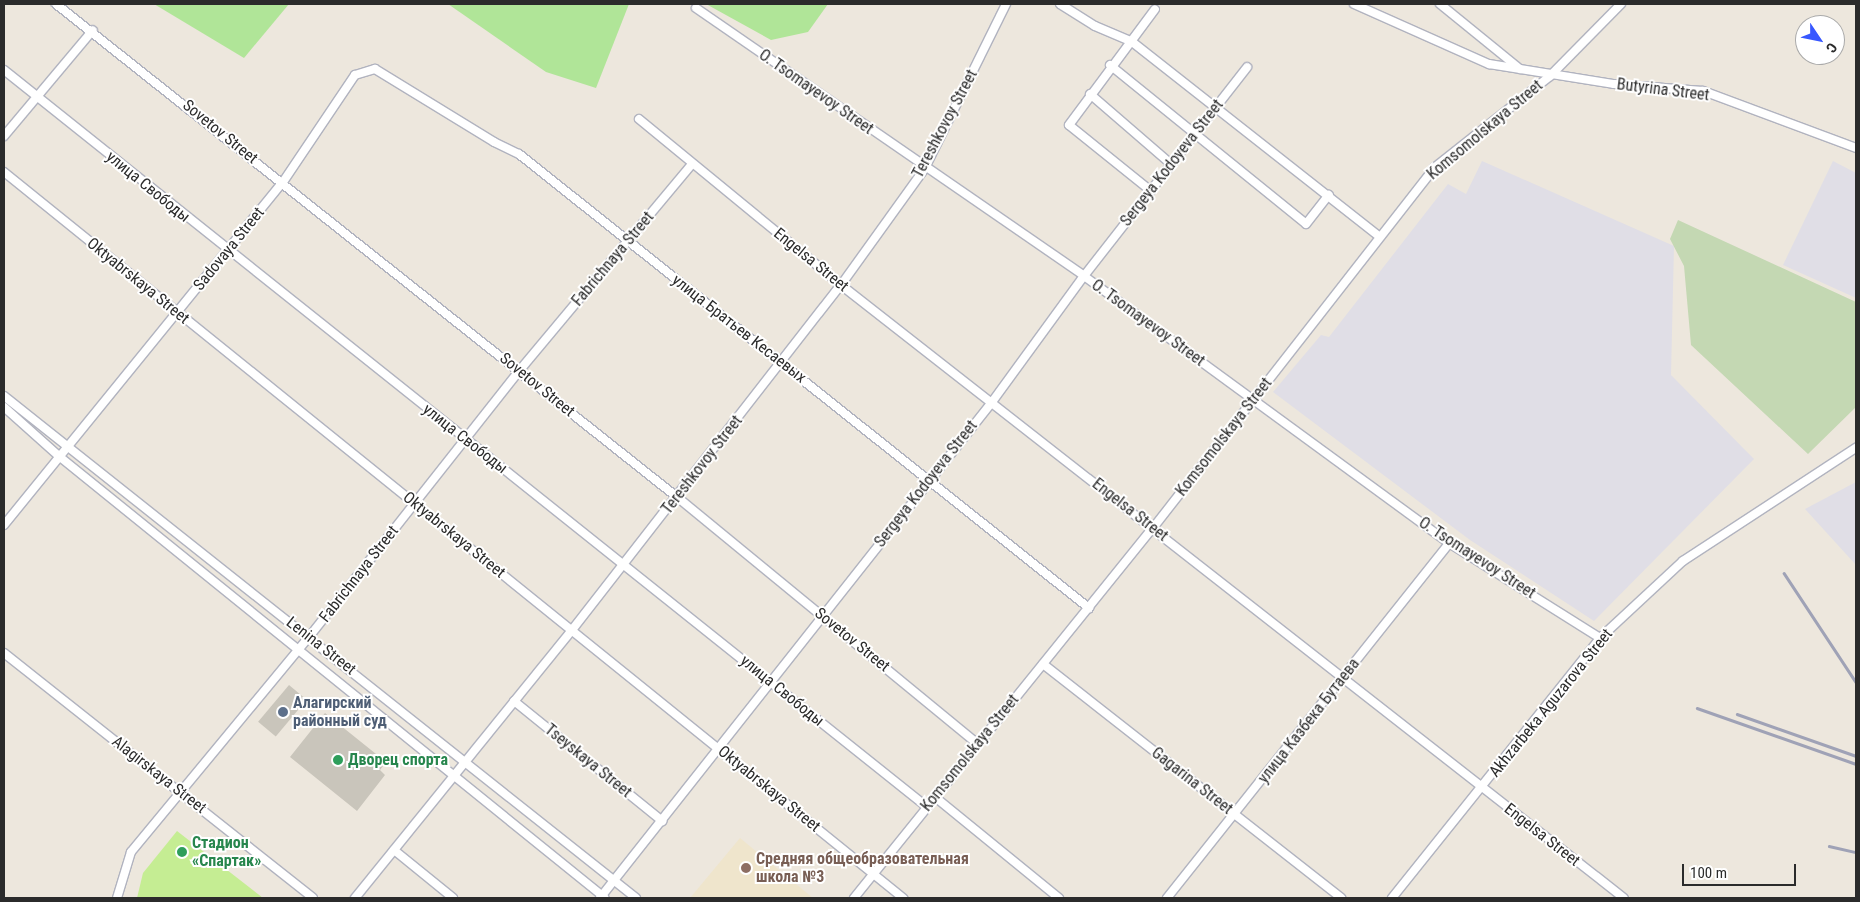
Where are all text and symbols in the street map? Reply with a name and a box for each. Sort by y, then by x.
north arrow [1795,15,1845,65]
text: С [1823,40,1840,56]
street label: O. Tsomayevoy Street [755,45,877,139]
street label: Tereshkovoy Street [908,67,982,181]
street label: Butyrina Street [1616,75,1710,105]
street label: Komsomolskaya Street [1423,76,1547,184]
street label: Sovetov Street [179,96,261,168]
street label: Sergeya Kodoyeva Street [1117,96,1227,230]
street label: улица Свободы [102,147,194,227]
street label: Sadovaya Street [190,204,268,294]
street label: Fabrichnaya Street [568,208,658,310]
street label: Engelsa Street [770,224,852,296]
street label: Oktyabrskaya Street [83,234,193,328]
street label: улица Братьев Кесаевых [668,271,810,387]
street label: O. Tsomayevoy Street [1088,275,1208,371]
street label: Sovetov Street [496,349,578,421]
street label: Komsomolskaya Street [1172,374,1276,500]
street label: улица Свободы [419,400,511,478]
street label: Tereshkovoy Street [658,412,746,518]
street label: Sergeya Kodoyeva Street [871,417,981,551]
street label: Engelsa Street [1088,474,1172,546]
street label: Oktyabrskaya Street [399,488,509,582]
street label: O. Tsomayevoy Street [1415,513,1539,603]
street label: Fabrichnaya Street [315,522,403,626]
street label: Sovetov Street [811,604,893,676]
street label: Lenina Street [282,613,360,679]
street label: Akhzarbeka Aguzarova Street [1485,625,1617,781]
street label: улица Свободы [736,651,828,731]
street label: улица Казбека Бутаева [1254,655,1364,787]
street label: Komsomolskaya Street [917,691,1023,815]
place label: Алагирский районный суд [293,693,387,731]
marker: Алагирский районный суд [277,706,289,718]
street label: Tseyskaya Street [541,720,635,802]
street label: Alagirskaya Street [108,732,210,818]
street label: Oktyabrskaya Street [714,742,824,836]
street label: Gagarina Street [1148,743,1236,819]
place label: Дворец спорта [348,750,448,770]
marker: Дворец спорта [332,754,344,766]
street label: Engelsa Street [1500,799,1584,871]
place label: Стадион «Спартак» [192,833,261,871]
marker: Стадион «Спартак» [176,846,188,858]
place label: Средняя общеобразовательная школа №3 [756,849,969,887]
scale bar [1685,854,1799,886]
marker: Средняя общеобразовательная школа №3 [740,862,752,874]
text: 100 m [1690,864,1727,882]

